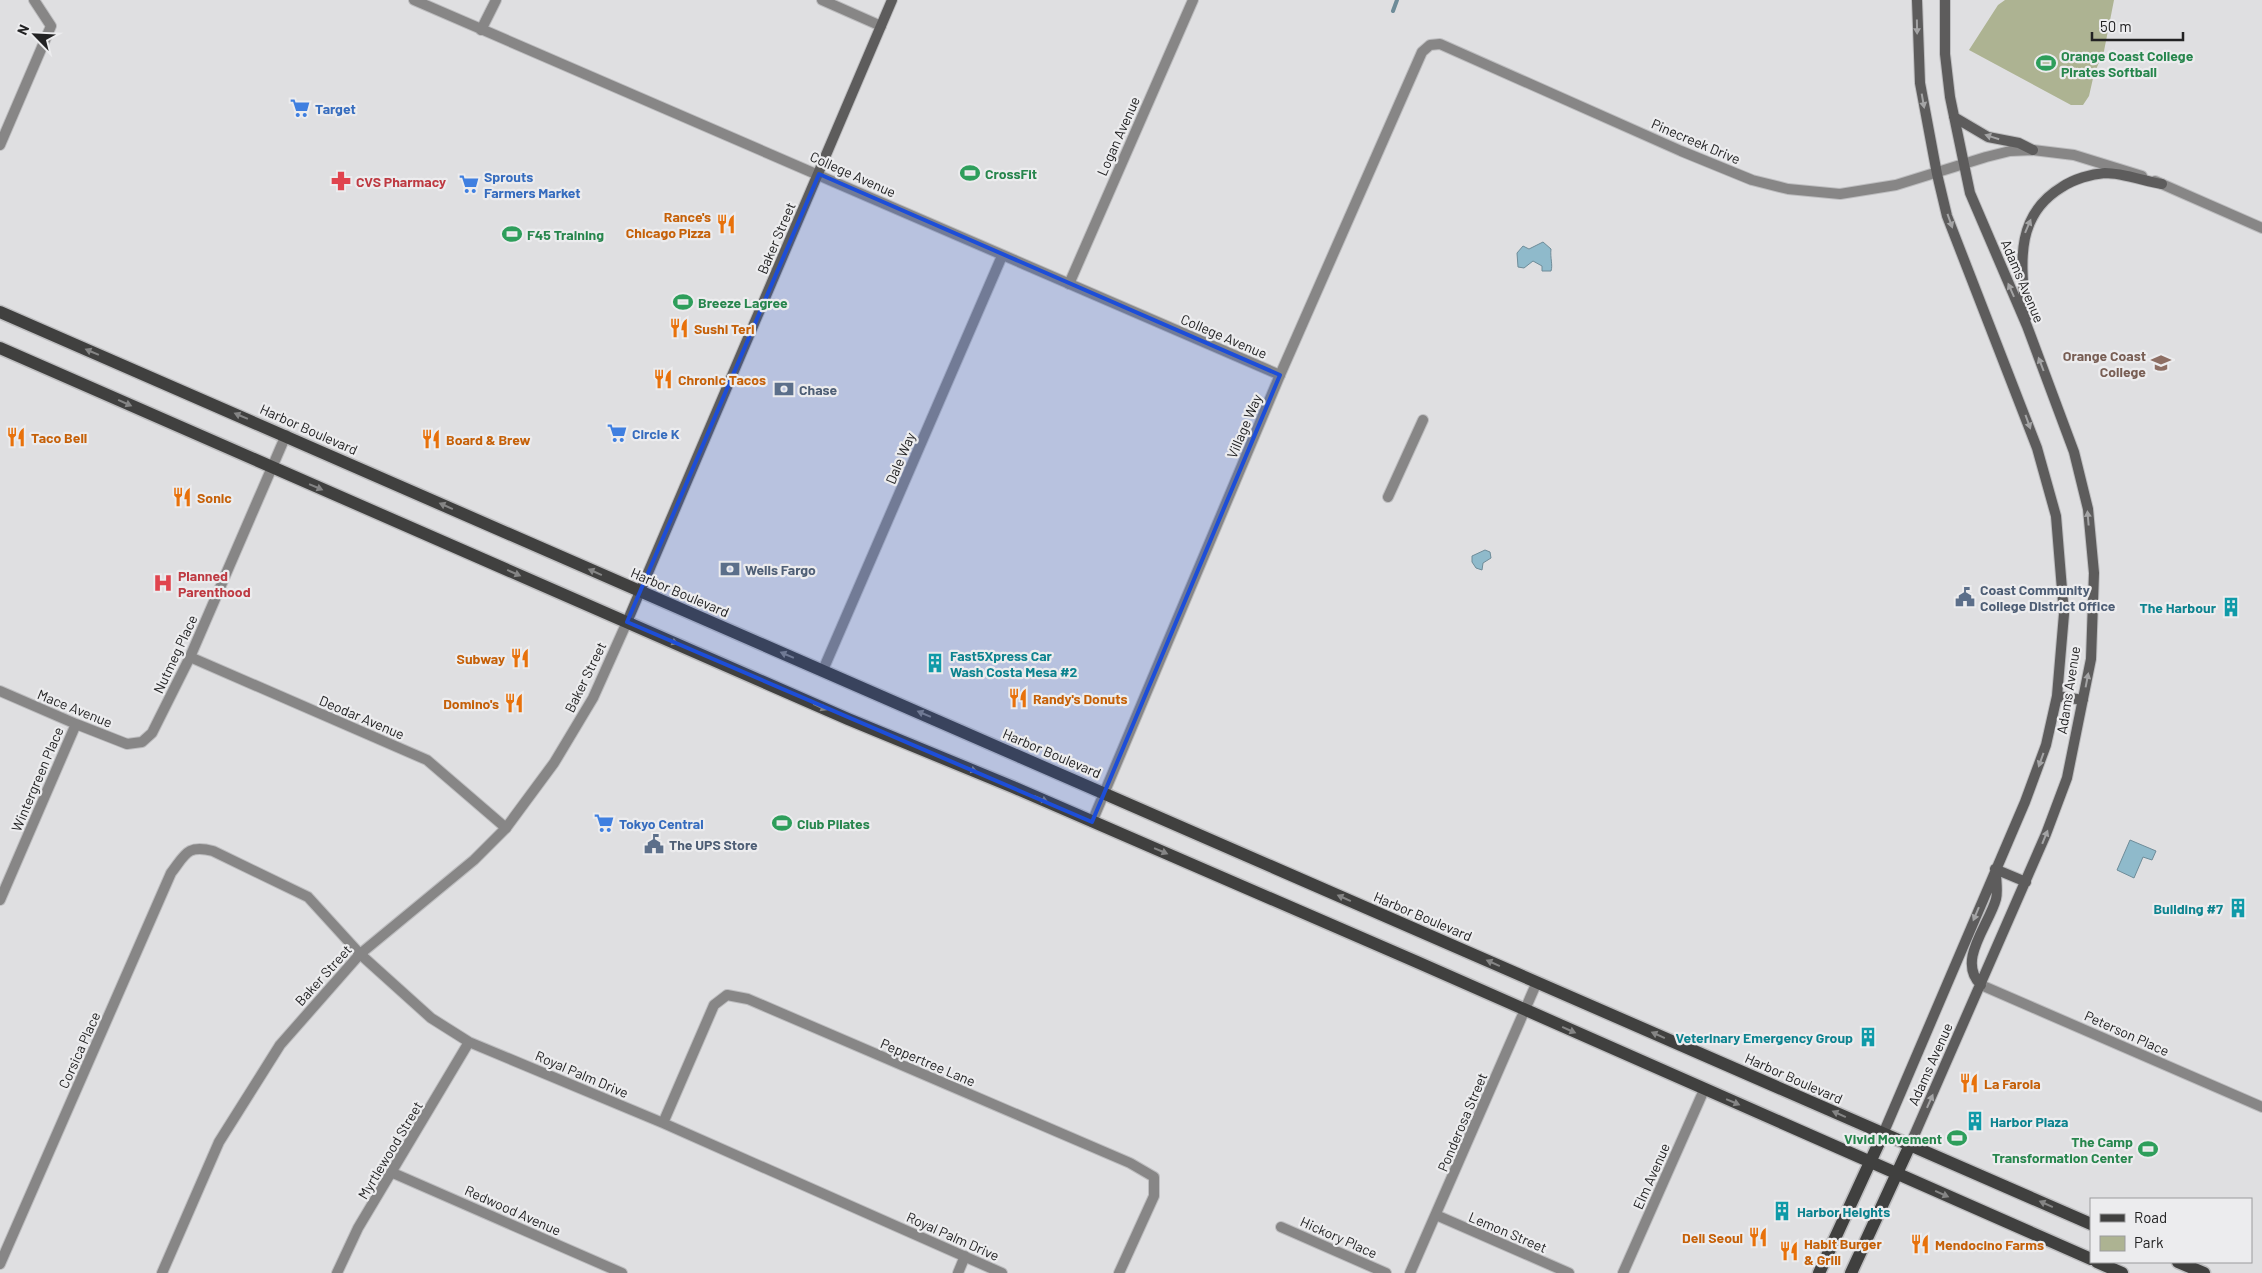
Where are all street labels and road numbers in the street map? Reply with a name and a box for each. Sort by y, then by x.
street label: Logan Avenue [1093,94,1143,178]
street label: Pinecreek Drive [1649,115,1743,167]
street label: College Avenue [807,147,899,201]
street label: Baker Street [753,200,799,276]
street label: Adams Avenue [1998,237,2048,325]
street label: College Avenue [1178,310,1270,362]
street label: Village Way [1223,391,1265,461]
street label: Harbor Boulevard [257,400,361,458]
street label: Dale Way [882,429,919,486]
street label: Harbor Boulevard [628,564,732,620]
street label: Nutmeg Place [149,612,201,696]
street label: Baker Street [561,639,609,715]
street label: Adams Avenue [2053,645,2083,735]
street label: Mace Avenue [35,685,115,731]
street label: Deodar Avenue [317,691,407,743]
street label: Wintergreen Place [7,724,67,834]
street label: Harbor Boulevard [1000,725,1104,781]
street label: Harbor Boulevard [1371,888,1475,944]
street label: Baker Street [291,941,355,1009]
street label: Peterson Place [2082,1007,2172,1059]
street label: Corsica Place [55,1009,103,1091]
street label: Adams Avenue [1904,1020,1956,1108]
street label: Peppertree Lane [878,1034,978,1090]
street label: Royal Palm Drive [533,1047,631,1101]
street label: Harbor Boulevard [1742,1049,1846,1107]
street label: Ponderosa Street [1434,1070,1490,1174]
street label: Myrtlewood Street [354,1098,426,1202]
street label: Elm Avenue [1629,1140,1673,1212]
street label: Redwood Avenue [462,1181,564,1239]
street label: Royal Palm Drive [904,1208,1002,1264]
street label: Lemon Street [1466,1208,1550,1256]
street label: Hickory Place [1298,1212,1380,1262]

